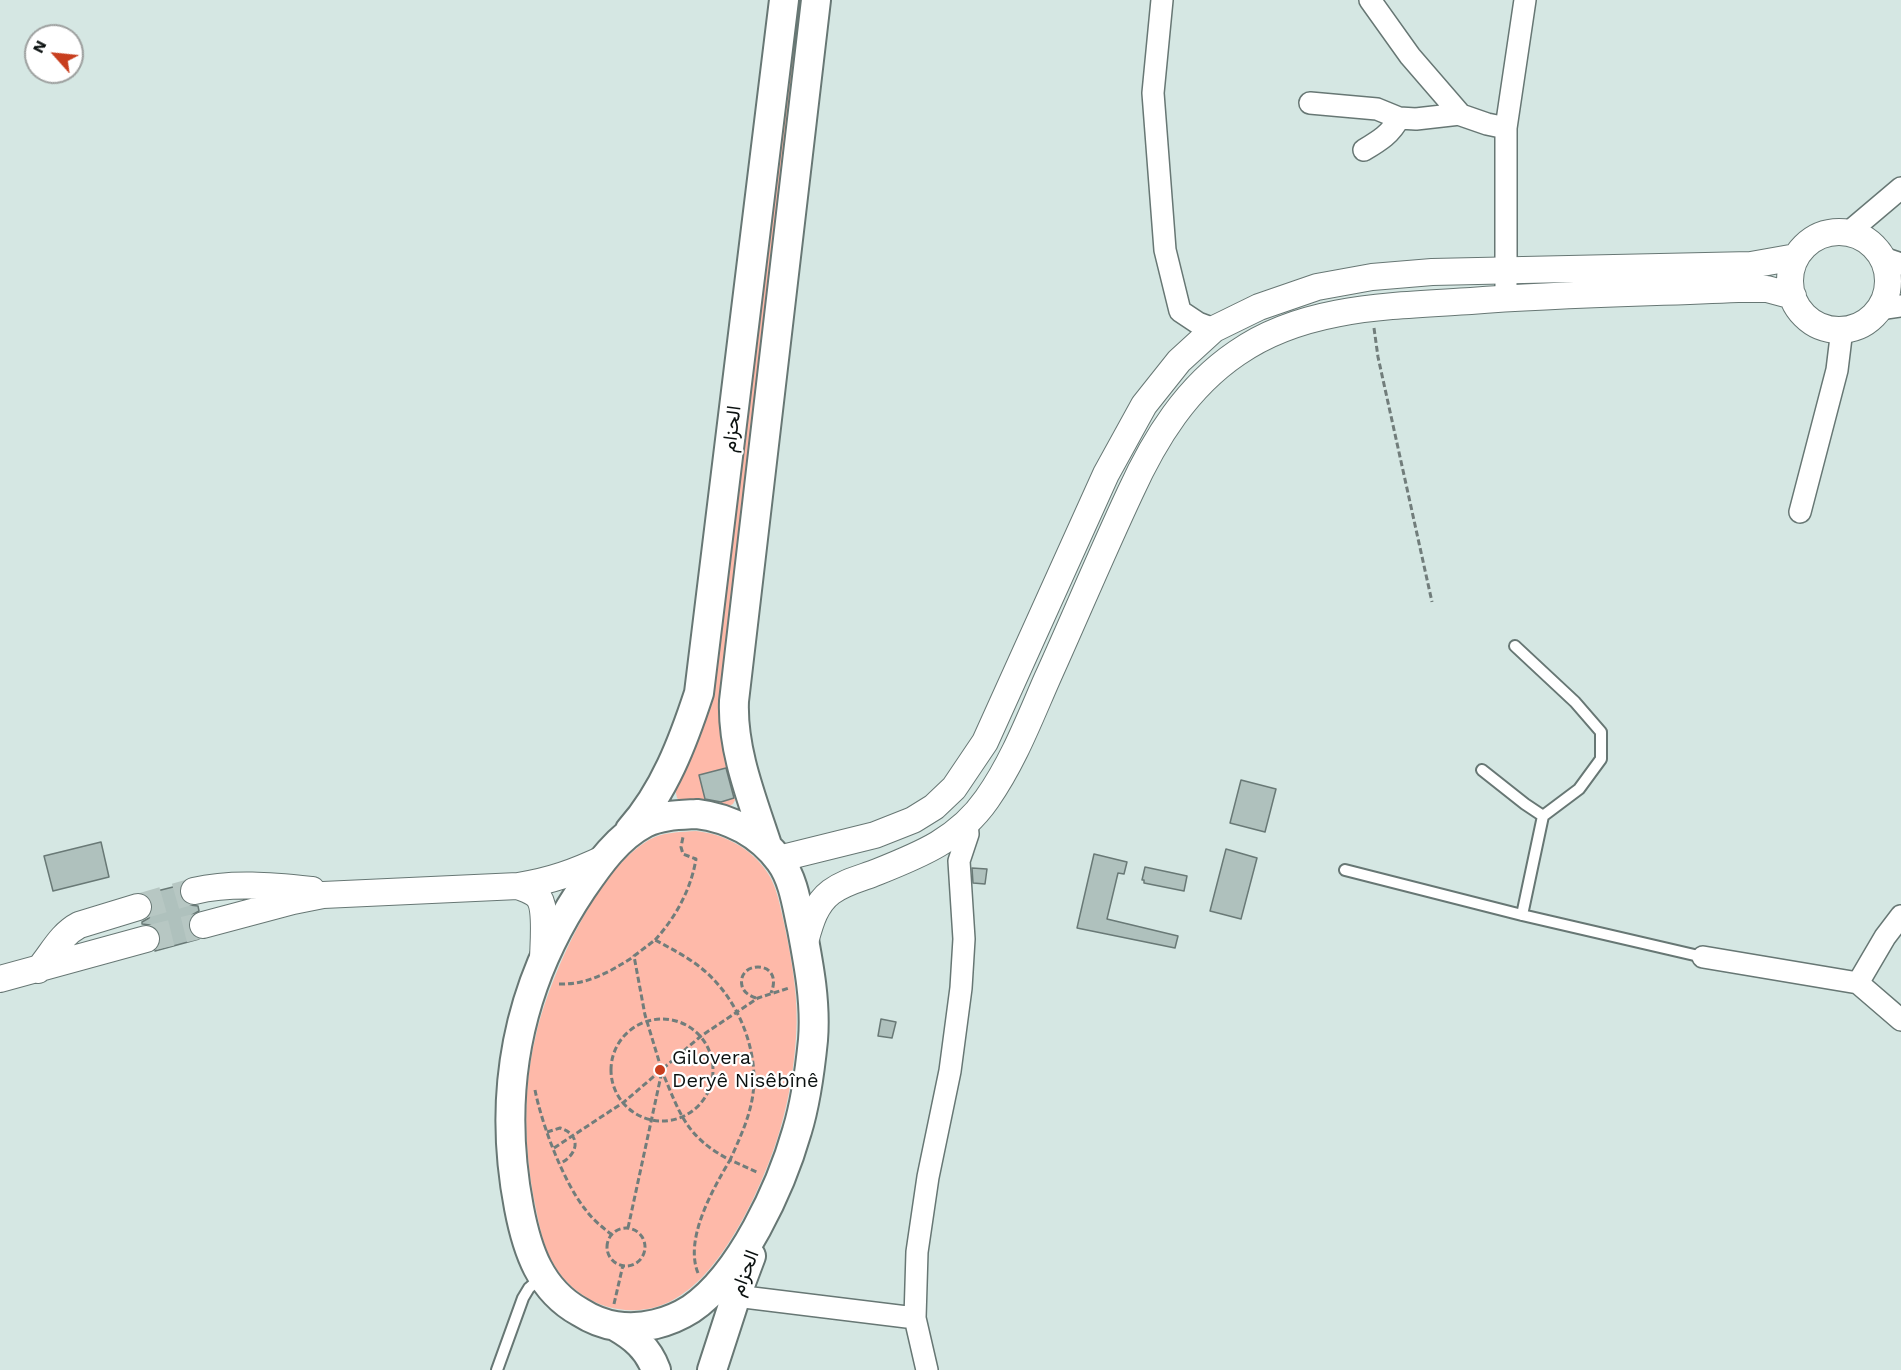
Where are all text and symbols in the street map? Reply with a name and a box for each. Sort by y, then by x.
north arrow [24,24,84,84]
text: N [28,37,50,56]
street label: الحزام [717,404,747,454]
place label: Gilovera Deryê Nisêbînê [672,1046,819,1093]
marker: Gilovera Deryê Nisêbînê [653,1063,667,1077]
street label: الحزام [725,1247,765,1299]

